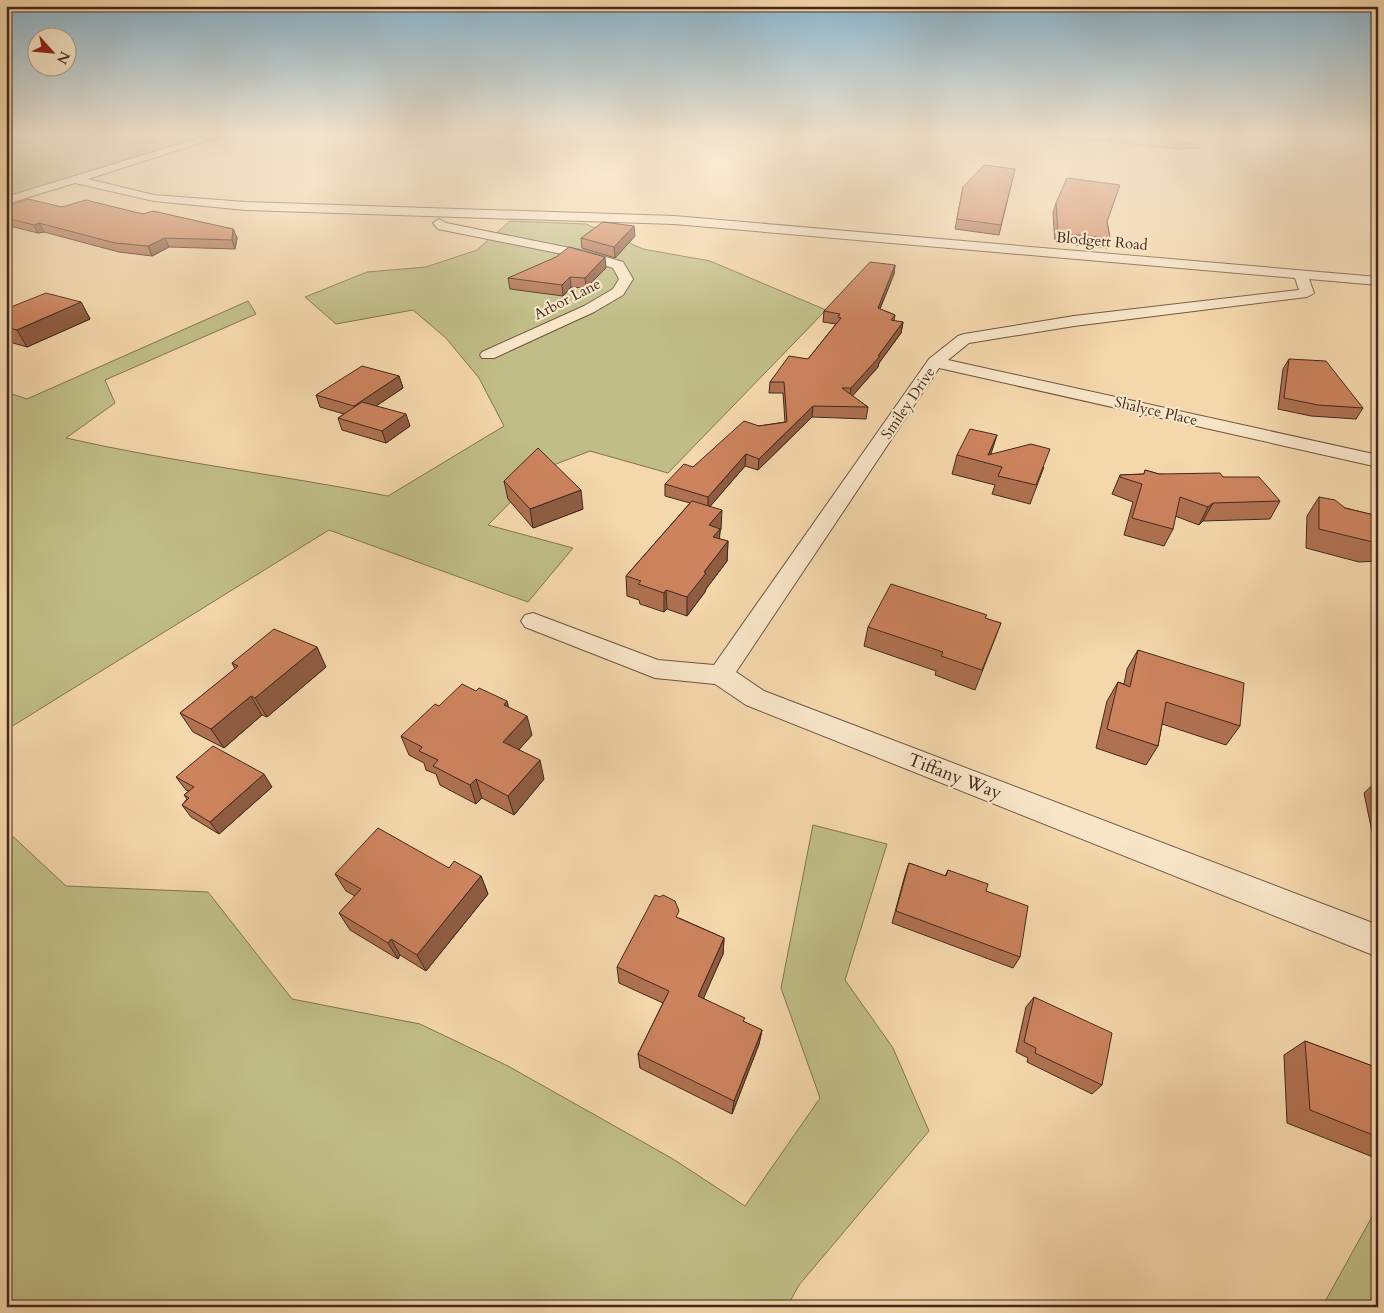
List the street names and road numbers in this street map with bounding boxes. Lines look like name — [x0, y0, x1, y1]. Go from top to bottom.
street label: Blodgett Road — [1055, 227, 1149, 255]
street label: Arbor Lane — [530, 274, 604, 324]
street label: Smiley Drive — [876, 363, 940, 443]
street label: Shalyce Place — [1113, 392, 1200, 430]
street label: Tiffany Way — [904, 747, 1006, 806]

